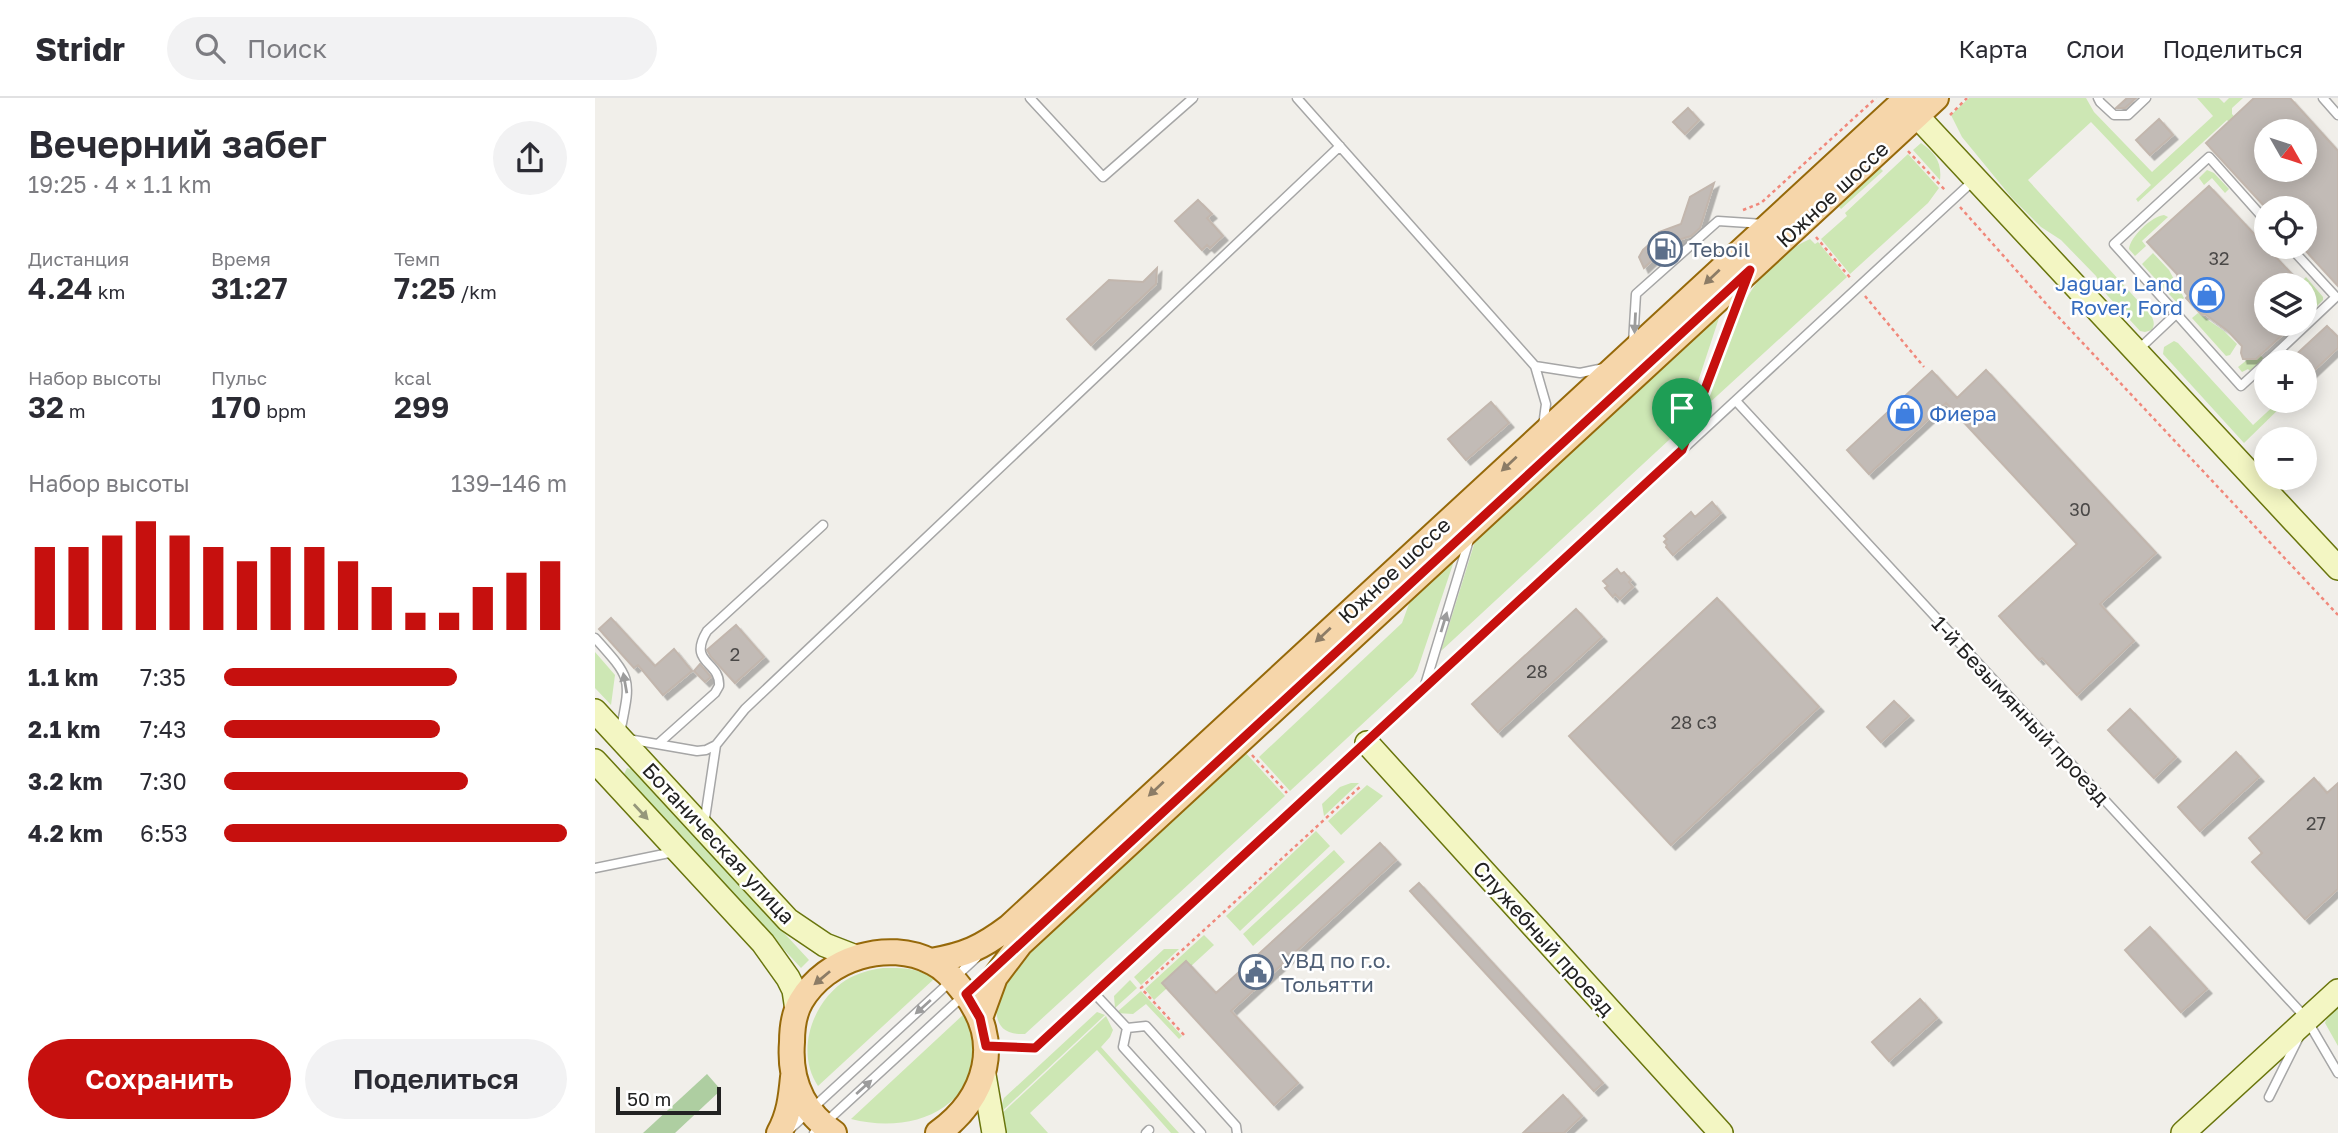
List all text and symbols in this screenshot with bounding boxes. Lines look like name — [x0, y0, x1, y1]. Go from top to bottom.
search box — [167, 17, 657, 80]
text: Stridr — [35, 29, 125, 68]
icon: search — [191, 29, 229, 67]
text: Поиск — [247, 33, 327, 64]
text: Карта — [1958, 34, 2028, 63]
text: Слои — [2066, 34, 2125, 63]
text: Поделиться — [2163, 34, 2303, 63]
north arrow — [2254, 119, 2317, 182]
map controls — [2254, 119, 2317, 490]
text: Вечерний забег — [28, 121, 327, 166]
button: share — [493, 121, 567, 195]
street label: Южное шоссе — [1770, 135, 1894, 253]
text: 19:25 · 4 × 1.1 km — [28, 170, 212, 198]
button: locate — [2254, 196, 2317, 259]
fuel station icon: Teboil — [1646, 230, 1684, 268]
place label: Teboil — [1689, 236, 1750, 262]
text: Дистанция — [28, 247, 129, 270]
text: Время — [211, 247, 271, 270]
text: Темп — [394, 247, 440, 270]
house number: 32 — [2209, 247, 2229, 269]
one-way arrow — [1703, 269, 1721, 285]
text: 4.24 — [28, 270, 93, 306]
text: 31:27 — [211, 270, 288, 306]
text: 7:25 — [394, 270, 455, 306]
place label: Jaguar, Land Rover, Ford — [2055, 270, 2183, 320]
button: layers — [2254, 273, 2317, 336]
shop icon: Jaguar, Land Rover, Ford — [2188, 276, 2226, 314]
text: km — [93, 280, 125, 303]
text: /km — [455, 280, 497, 303]
one-way arrow — [1629, 312, 1640, 334]
button: + — [2254, 350, 2317, 413]
text: Набор высоты — [28, 366, 162, 389]
text: Пульс — [211, 366, 267, 389]
text: kcal — [394, 366, 432, 389]
pin — [1652, 378, 1712, 450]
text: 32 — [28, 389, 64, 425]
text: 170 — [211, 389, 262, 425]
text: 299 — [394, 389, 449, 425]
icon: arrive — [1663, 389, 1701, 427]
shop icon: Фиера — [1886, 394, 1924, 432]
text: m — [64, 399, 86, 422]
text: bpm — [262, 399, 306, 422]
place label: Фиера — [1929, 400, 1997, 426]
button: − — [2254, 427, 2317, 490]
one-way arrow — [1500, 456, 1518, 472]
text: Набор высоты — [28, 469, 190, 497]
text: 139–146 m — [451, 469, 567, 497]
house number: 30 — [2069, 498, 2091, 520]
street label: Южное шоссе — [1332, 511, 1456, 629]
street label: 1-й Безымянный проезд — [1927, 610, 2116, 810]
one-way arrow — [1440, 612, 1450, 633]
one-way arrow — [1314, 627, 1332, 643]
house number: 2 — [730, 643, 740, 665]
house number: 28 — [1526, 660, 1548, 682]
text: 1.1 km — [28, 663, 98, 691]
text: 7:35 — [140, 663, 186, 691]
one-way arrow — [619, 672, 630, 694]
house number: 28 с3 — [1671, 711, 1717, 733]
text: 2.1 km — [28, 715, 100, 743]
text: 7:43 — [140, 715, 187, 743]
street label: Ботаническая улица — [637, 757, 801, 929]
text: 3.2 km — [28, 767, 103, 795]
text: 7:30 — [140, 767, 187, 795]
one-way arrow — [1147, 781, 1165, 797]
one-way arrow — [633, 803, 649, 820]
house number: 27 — [2306, 812, 2326, 834]
text: 4.2 km — [28, 819, 103, 847]
text: 6:53 — [140, 819, 188, 847]
street label: Служебный проезд — [1468, 855, 1620, 1021]
place label: УВД по г.о. Тольятти — [1281, 947, 1391, 997]
public building icon: УВД по г.о. Тольятти — [1237, 953, 1275, 991]
one-way arrow — [813, 970, 831, 986]
one-way arrow — [914, 999, 932, 1015]
button: Сохранить — [28, 1039, 291, 1119]
button: Поделиться — [305, 1039, 567, 1119]
one-way arrow — [855, 1079, 873, 1095]
scale bar — [616, 1084, 721, 1116]
text: 50 m — [627, 1087, 671, 1110]

